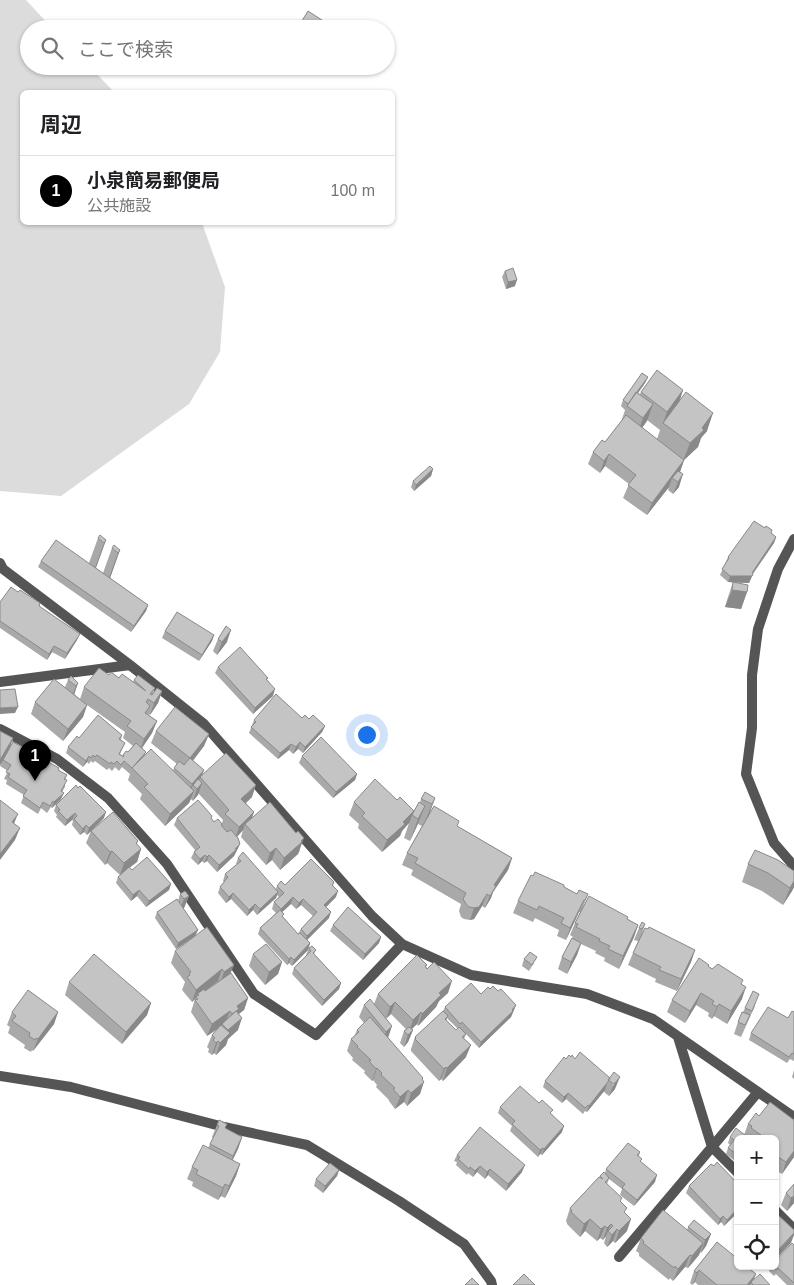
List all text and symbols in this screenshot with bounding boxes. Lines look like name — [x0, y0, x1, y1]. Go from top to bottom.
search box — [20, 20, 395, 75]
icon: search — [38, 34, 66, 62]
text: ここで検索 — [78, 39, 173, 60]
text: 周辺 — [40, 113, 82, 136]
text: 小泉簡易郵便局 — [87, 170, 220, 191]
text: 1 — [52, 182, 60, 199]
text: 100 m — [331, 182, 375, 199]
text: 公共施設 — [87, 197, 151, 214]
your location — [354, 722, 380, 748]
pin: 1 — [19, 740, 51, 781]
map controls — [734, 1135, 779, 1270]
button: + — [734, 1135, 779, 1180]
button: − — [734, 1180, 779, 1225]
button: locate — [734, 1225, 779, 1270]

